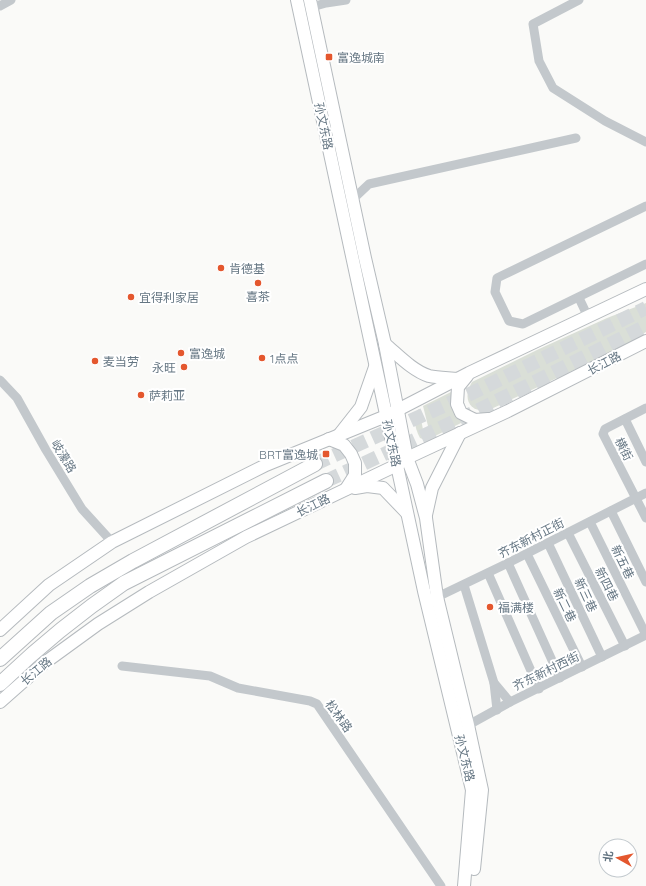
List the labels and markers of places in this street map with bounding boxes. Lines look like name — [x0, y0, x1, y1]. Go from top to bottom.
place label: 富逸城南 — [337, 50, 385, 65]
marker: 富逸城南 — [324, 52, 334, 62]
place label: 肯德基 — [229, 261, 265, 276]
marker: 肯德基 — [216, 263, 226, 273]
marker: 喜茶 — [253, 278, 263, 288]
place label: 喜茶 — [246, 289, 270, 304]
place label: 宜得利家居 — [139, 290, 199, 305]
marker: 宜得利家居 — [126, 292, 136, 302]
place label: 富逸城 — [189, 346, 225, 361]
marker: 富逸城 — [176, 348, 186, 358]
place label: 1点点 — [270, 351, 298, 366]
marker: 1点点 — [257, 353, 267, 363]
place label: 麦当劳 — [103, 354, 139, 369]
marker: 麦当劳 — [90, 356, 100, 366]
place label: 永旺 — [152, 360, 176, 375]
marker: 永旺 — [179, 362, 189, 372]
place label: 萨莉亚 — [149, 388, 185, 403]
marker: 萨莉亚 — [136, 390, 146, 400]
place label: BRT富逸城 — [259, 447, 318, 462]
marker: BRT富逸城 — [321, 449, 331, 459]
place label: 福满楼 — [498, 600, 534, 615]
marker: 福满楼 — [485, 602, 495, 612]

